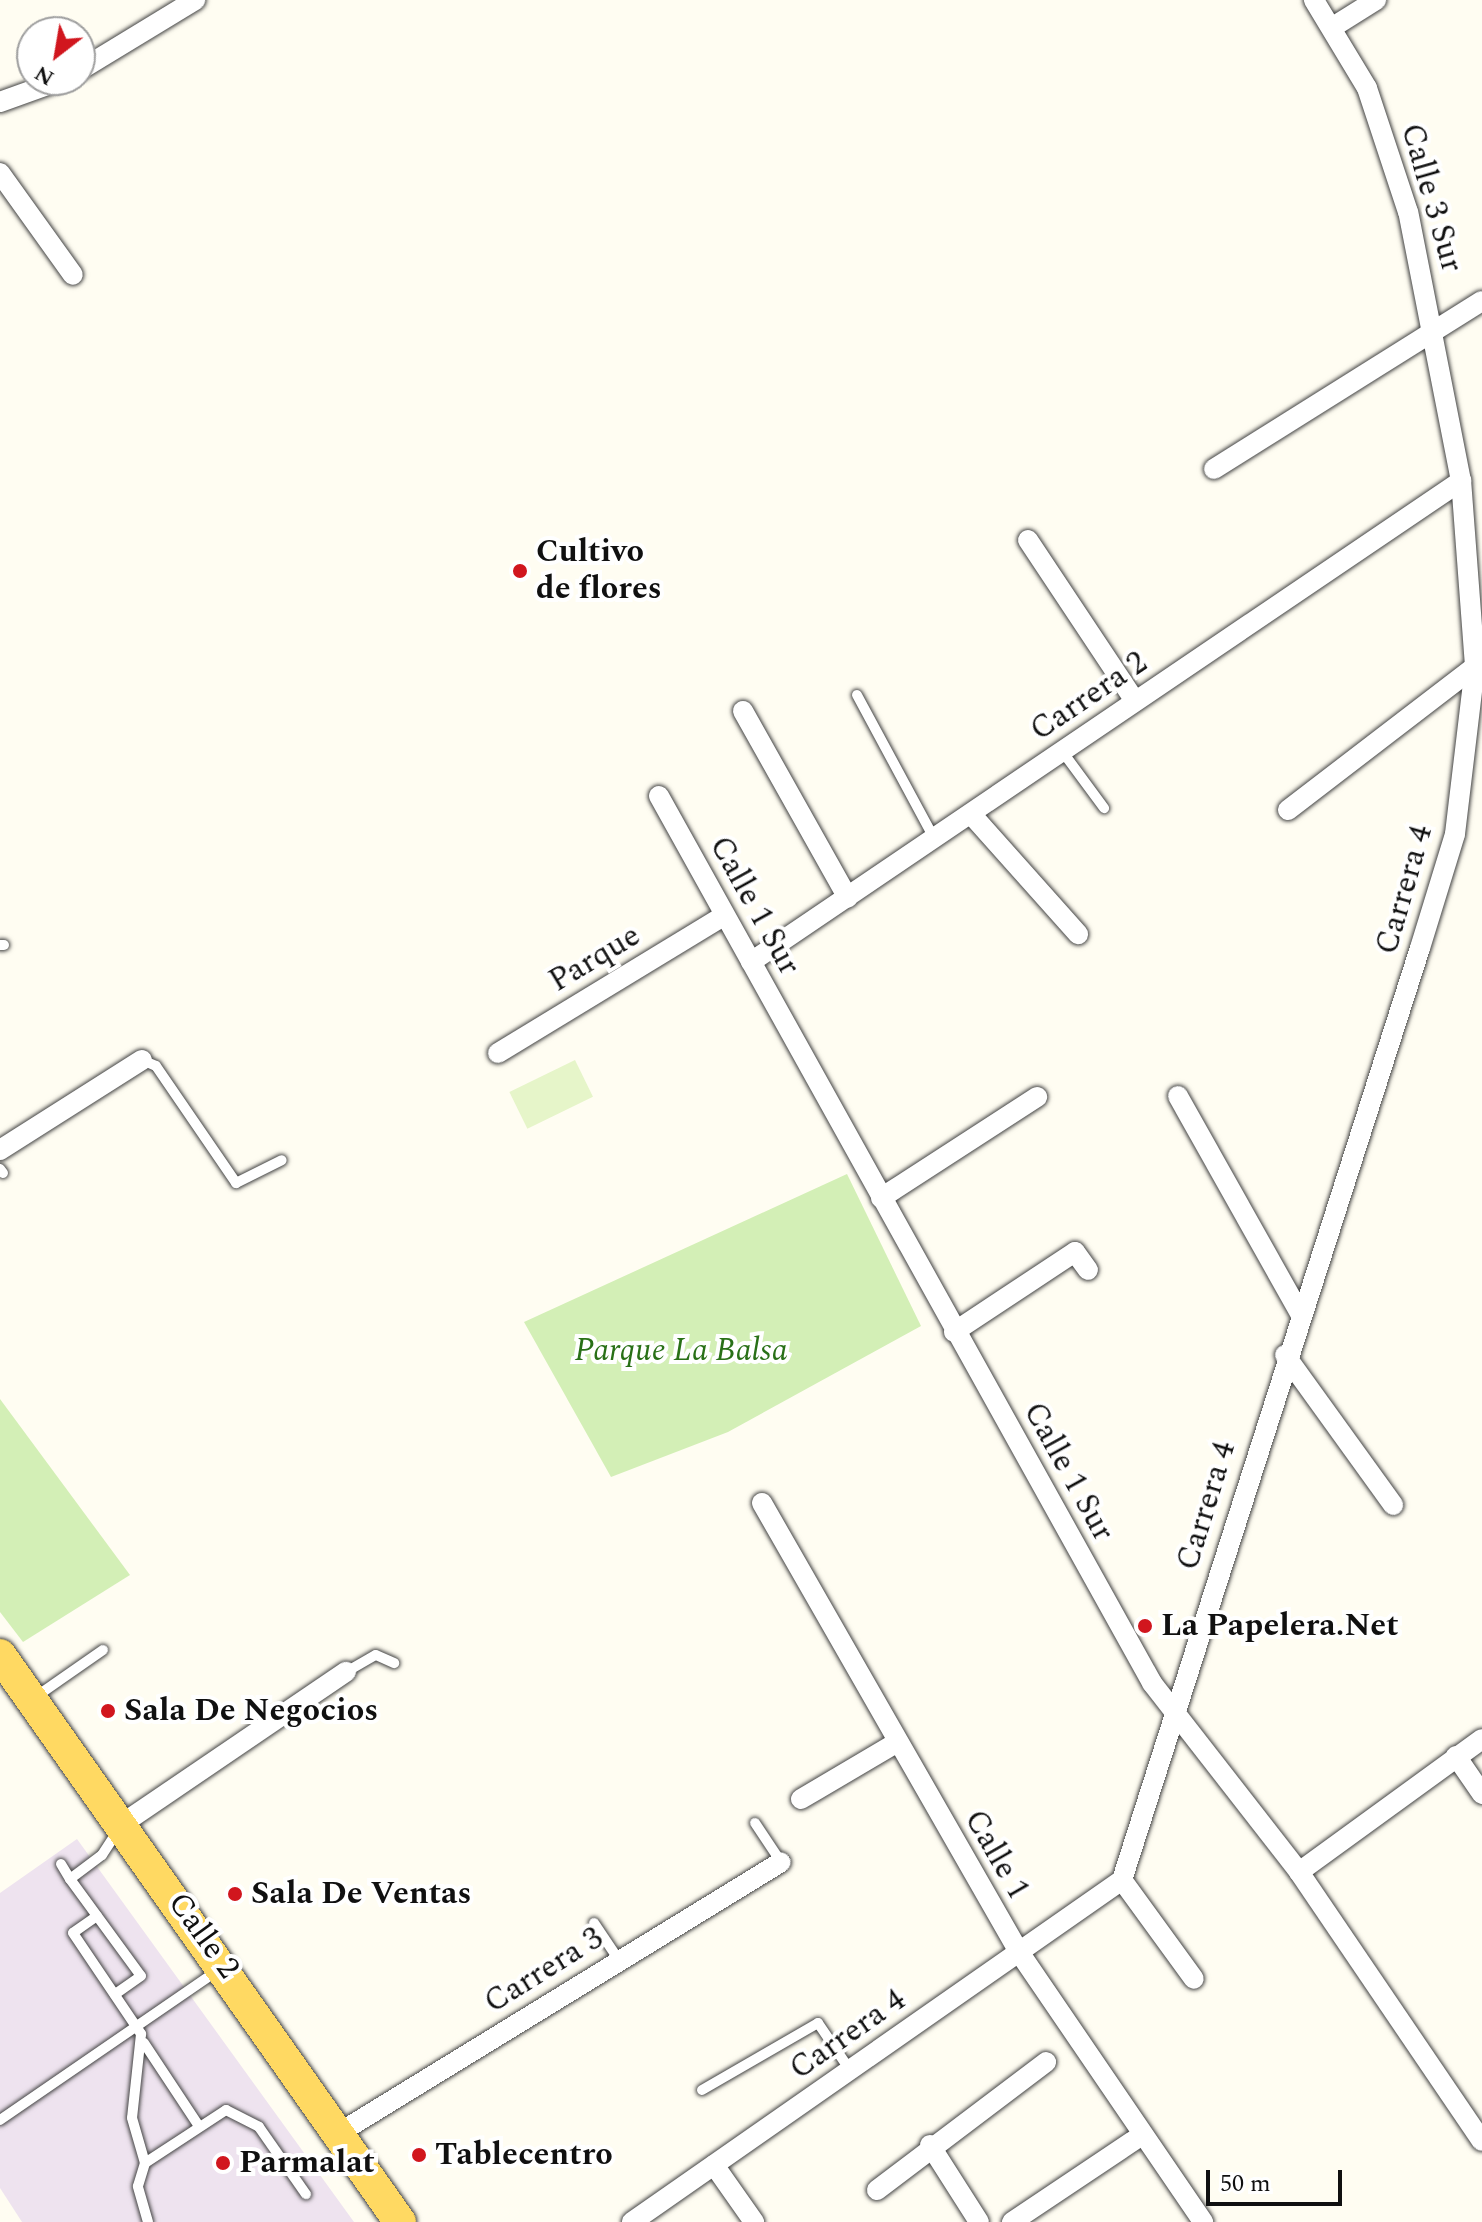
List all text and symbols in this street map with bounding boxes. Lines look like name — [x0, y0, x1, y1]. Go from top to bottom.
north arrow — [16, 16, 96, 96]
text: N — [28, 57, 61, 94]
street label: Calle 3 Sur — [1392, 119, 1470, 277]
place label: Cultivo de flores — [536, 534, 662, 609]
marker: Cultivo de flores — [511, 562, 529, 580]
street label: Carrera 2 — [1023, 644, 1155, 750]
street label: Carrera 4 — [1368, 821, 1442, 959]
street label: Calle 1 Sur — [700, 830, 808, 982]
street label: Parque — [542, 917, 648, 1001]
park label: Parque La Balsa — [574, 1332, 788, 1370]
street label: Calle 1 Sur — [1014, 1396, 1122, 1548]
street label: Carrera 4 — [1169, 1437, 1245, 1575]
place label: La Papelera.Net — [1161, 1607, 1399, 1645]
marker: La Papelera.Net — [1136, 1617, 1154, 1635]
place label: Sala De Negocios — [124, 1692, 378, 1730]
marker: Sala De Negocios — [99, 1702, 117, 1720]
street label: Calle 1 — [955, 1803, 1037, 1907]
place label: Sala De Ventas — [251, 1875, 472, 1913]
street label: Calle 2 — [159, 1885, 247, 1987]
marker: Sala De Ventas — [226, 1885, 244, 1903]
street label: Carrera 3 — [478, 1920, 610, 2022]
street label: Carrera 4 — [783, 1981, 913, 2089]
place label: Tablecentro — [435, 2136, 613, 2174]
place label: Parmalat — [239, 2144, 375, 2182]
marker: Tablecentro — [410, 2146, 428, 2164]
marker: Parmalat — [214, 2154, 232, 2172]
scale bar — [1210, 2154, 1346, 2204]
text: 50 m — [1220, 2166, 1271, 2202]

